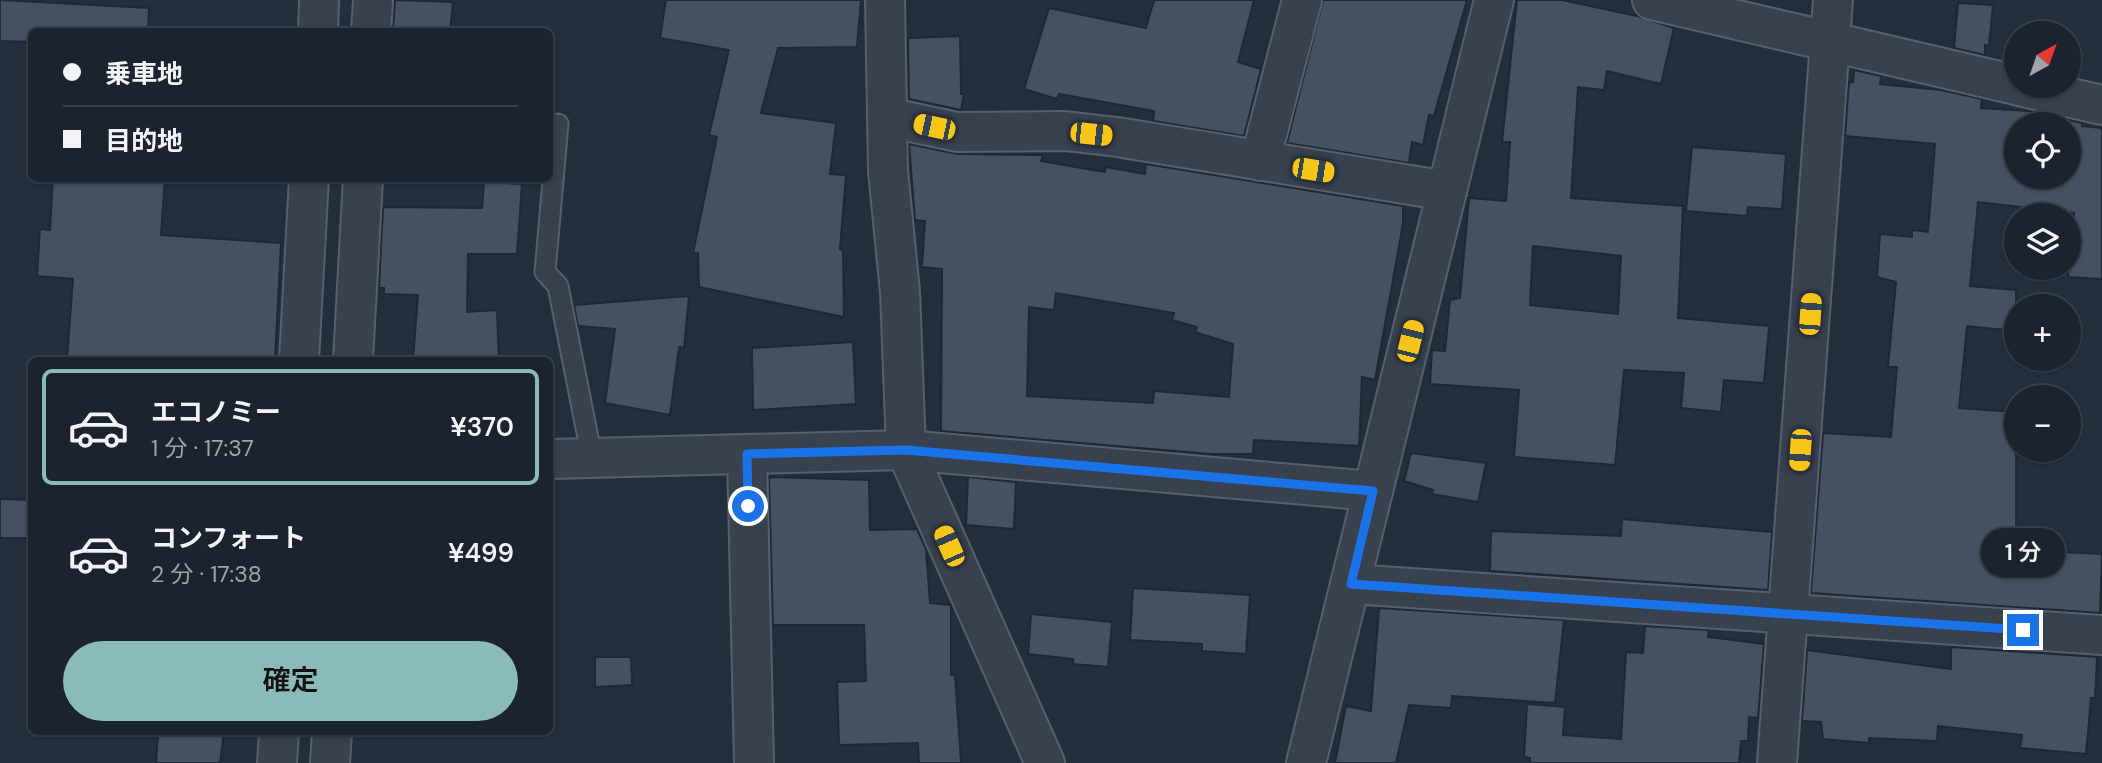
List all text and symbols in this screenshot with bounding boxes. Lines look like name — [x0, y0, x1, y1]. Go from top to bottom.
north arrow — [2004, 21, 2081, 98]
map controls — [2004, 21, 2081, 462]
text: 乗車地 — [105, 57, 183, 91]
car — [912, 112, 957, 142]
button: locate — [2004, 112, 2081, 189]
car — [1070, 121, 1113, 147]
text: 目的地 — [105, 124, 183, 158]
car — [1291, 156, 1336, 184]
button: layers — [2004, 203, 2081, 280]
car — [1799, 292, 1822, 336]
button: + — [2004, 294, 2081, 371]
car — [1395, 318, 1426, 364]
button: − — [2004, 385, 2081, 462]
text: エコノミー — [151, 395, 281, 429]
icon: car — [67, 396, 130, 459]
text: ¥370 — [450, 410, 514, 444]
car — [1789, 428, 1812, 472]
text: 1 分 · 17:37 — [151, 433, 254, 463]
route start — [732, 490, 764, 522]
text: コンフォート — [151, 521, 306, 555]
icon: car — [67, 522, 130, 585]
car — [931, 523, 968, 569]
callout: 1 分 — [1981, 528, 2065, 578]
text: ¥499 — [448, 536, 514, 570]
text: 1 分 — [2005, 537, 2041, 567]
text: 2 分 · 17:38 — [151, 559, 262, 589]
route end — [2007, 614, 2039, 646]
button: 確定 — [63, 641, 518, 721]

